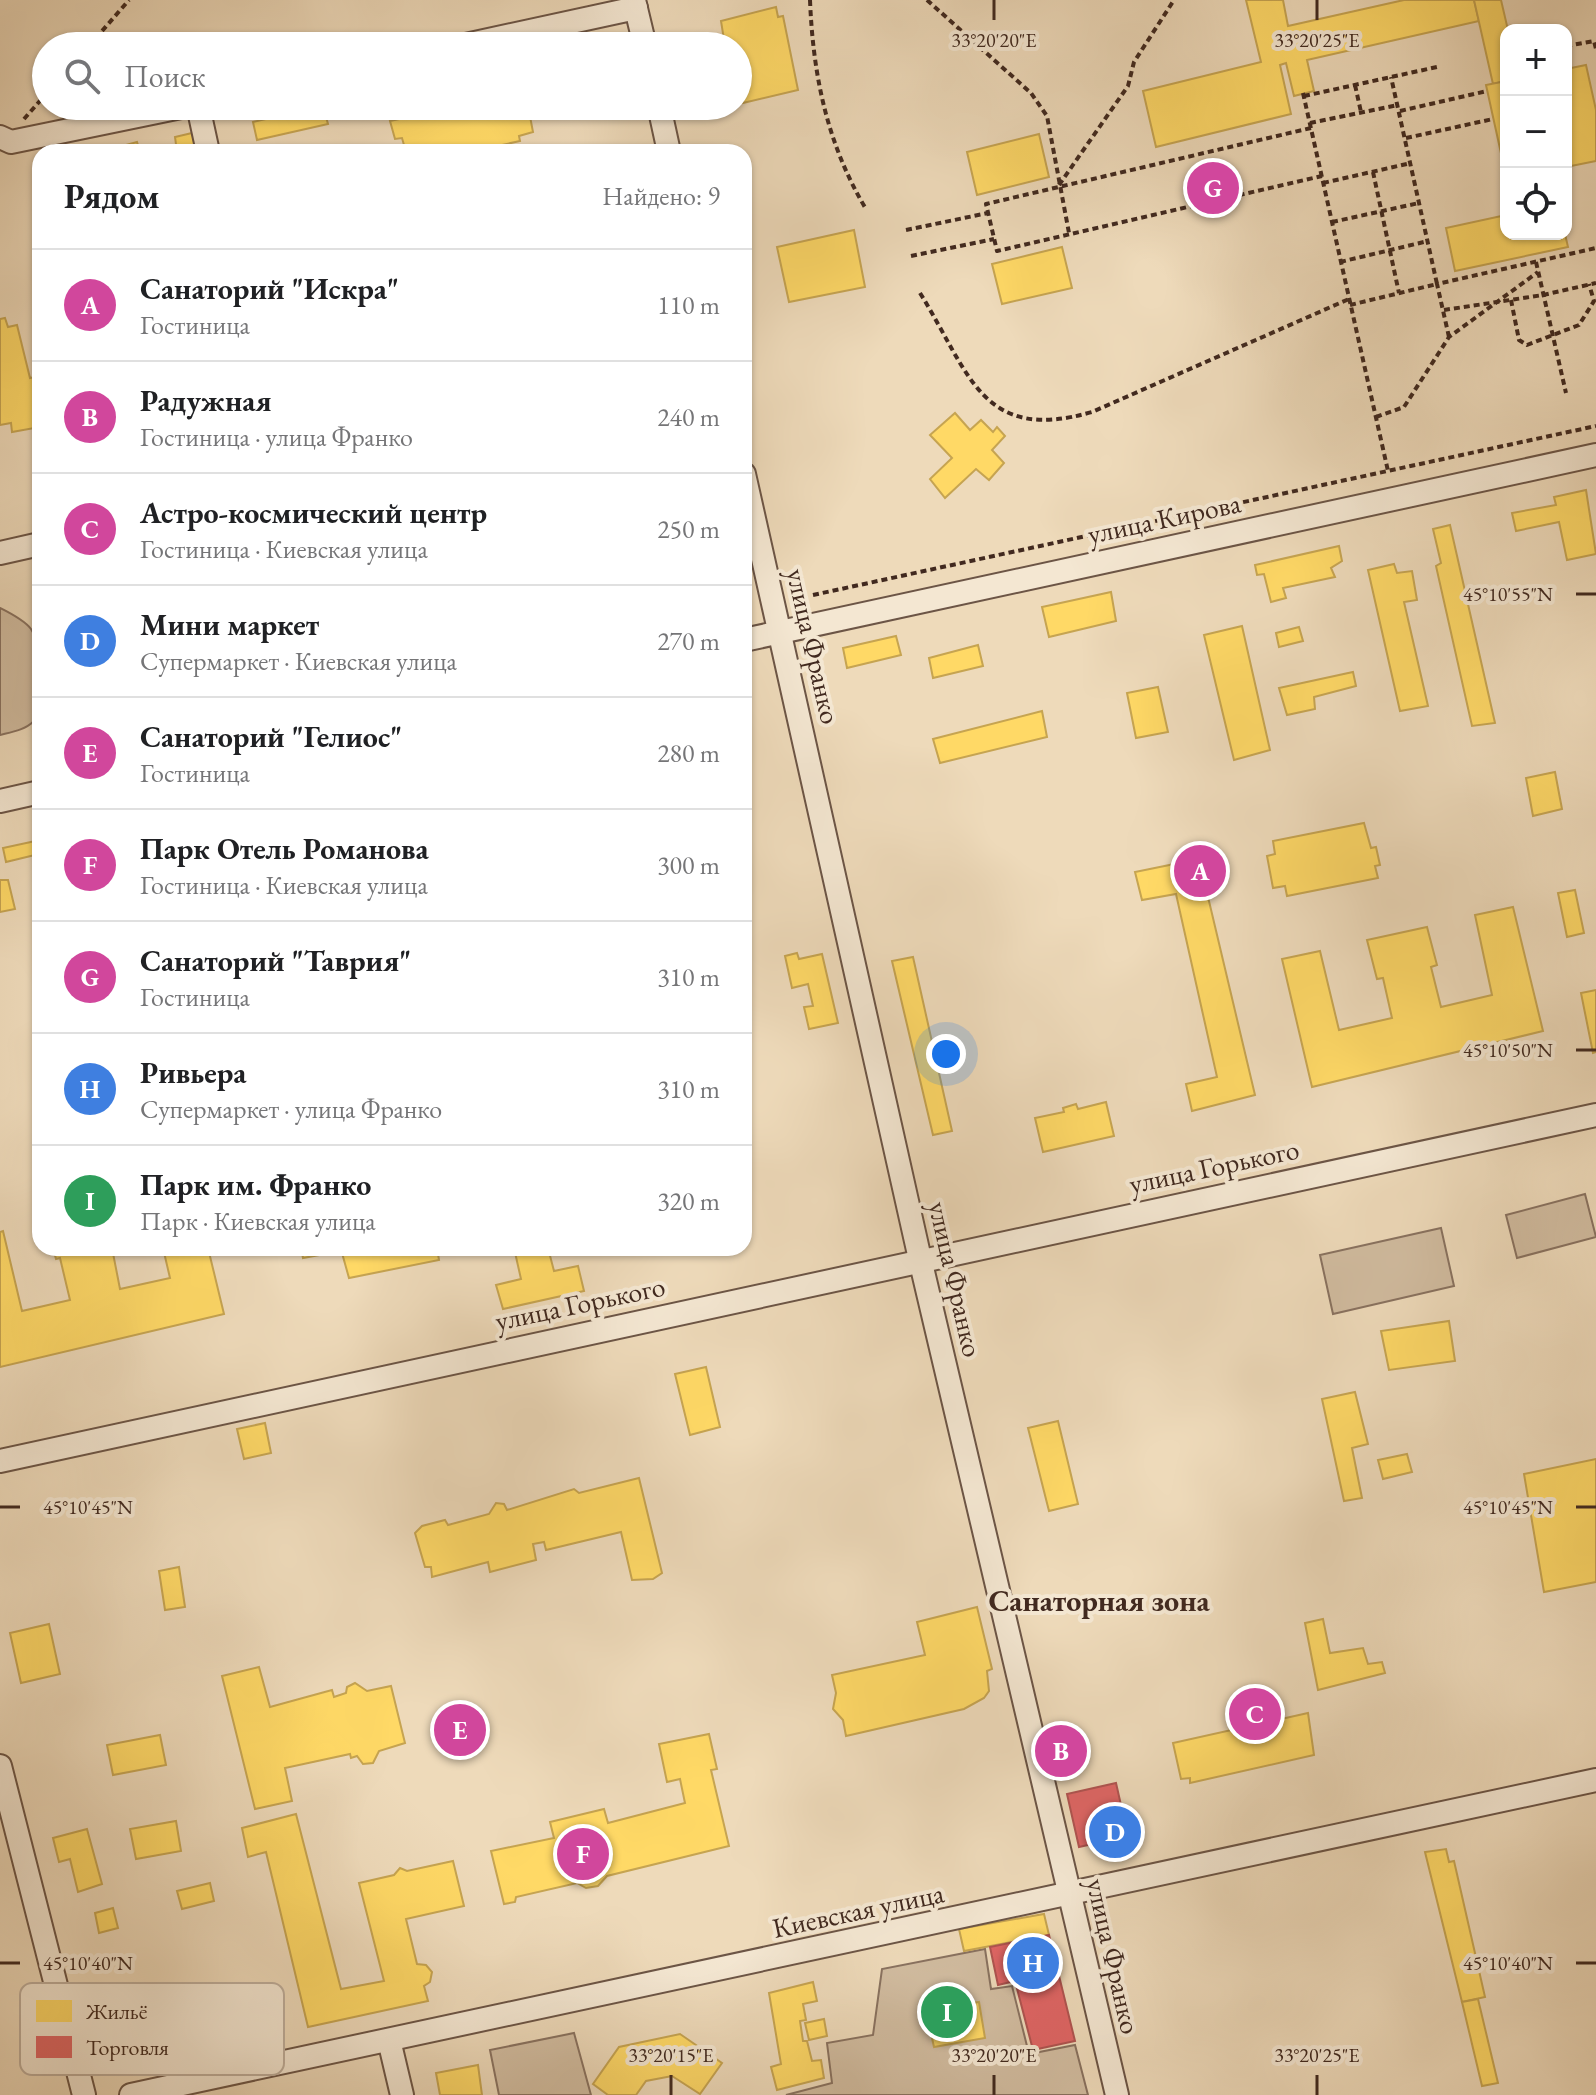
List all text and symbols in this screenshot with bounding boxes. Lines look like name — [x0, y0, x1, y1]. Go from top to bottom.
map controls — [1500, 24, 1572, 240]
button: + — [1500, 24, 1572, 96]
text: 33°20'20"E — [951, 27, 1037, 53]
text: 33°20'25"E — [1274, 27, 1360, 53]
search box — [32, 32, 752, 120]
icon: search — [60, 54, 104, 98]
text: Поиск — [124, 57, 206, 96]
button: − — [1500, 96, 1572, 168]
pin: G — [1187, 158, 1239, 218]
button: locate — [1500, 168, 1572, 240]
text: Рядом — [64, 174, 159, 218]
text: Найдено: 9 — [602, 179, 720, 213]
text: Санаторий "Искра" — [140, 269, 399, 308]
text: A — [81, 288, 99, 322]
text: 110 m — [657, 288, 720, 322]
text: Гостиница — [140, 308, 250, 342]
text: Радужная — [140, 381, 271, 420]
text: B — [82, 400, 98, 434]
text: 240 m — [657, 400, 720, 434]
text: Гостиница · улица Франко — [140, 420, 413, 454]
street label: улица Кирова — [1084, 484, 1245, 552]
text: Астро-космический центр — [140, 493, 487, 532]
text: C — [81, 512, 99, 546]
text: 250 m — [657, 512, 720, 546]
text: Гостиница · Киевская улица — [140, 532, 428, 566]
street label: улица Франко — [779, 565, 849, 727]
text: 45°10'55"N — [1463, 581, 1553, 607]
text: Мини маркет — [140, 605, 319, 644]
text: D — [80, 624, 100, 658]
text: 270 m — [657, 624, 720, 658]
text: Супермаркет · Киевская улица — [140, 644, 457, 678]
text: Санаторий "Гелиос" — [140, 717, 402, 756]
text: E — [83, 736, 97, 770]
text: 280 m — [657, 736, 720, 770]
text: Гостиница — [140, 756, 250, 790]
text: Парк Отель Романова — [140, 829, 429, 868]
pin: A — [1174, 841, 1226, 901]
text: F — [83, 848, 97, 882]
text: 300 m — [657, 848, 720, 882]
text: Гостиница · Киевская улица — [140, 868, 428, 902]
text: Санаторий "Таврия" — [140, 941, 411, 980]
text: G — [81, 960, 99, 994]
text: 310 m — [657, 960, 720, 994]
text: Гостиница — [140, 980, 250, 1014]
your location — [926, 1034, 966, 1074]
text: 45°10'50"N — [1463, 1037, 1553, 1063]
text: Ривьера — [140, 1053, 246, 1092]
text: H — [80, 1072, 100, 1106]
text: 310 m — [657, 1072, 720, 1106]
text: Супермаркет · улица Франко — [140, 1092, 442, 1126]
street label: улица Горького — [1126, 1130, 1302, 1202]
text: Парк им. Франко — [140, 1165, 371, 1204]
text: I — [85, 1184, 95, 1218]
text: 320 m — [657, 1184, 720, 1218]
street label: улица Франко — [921, 1198, 991, 1360]
text: Парк · Киевская улица — [140, 1204, 376, 1238]
street label: улица Горького — [492, 1267, 668, 1339]
text: 45°10'45"N — [43, 1494, 133, 1520]
text: 45°10'45"N — [1463, 1494, 1553, 1520]
district label: Санаторная зона — [988, 1581, 1210, 1620]
pin: C — [1229, 1684, 1281, 1744]
pin: E — [434, 1700, 486, 1760]
pin: B — [1035, 1721, 1087, 1781]
pin: D — [1089, 1802, 1141, 1862]
pin: F — [557, 1824, 609, 1884]
street label: Киевская улица — [769, 1874, 948, 1946]
street label: улица Франко — [1079, 1875, 1149, 2037]
pin: H — [1007, 1933, 1059, 1993]
text: 45°10'40"N — [43, 1950, 133, 1976]
text: 45°10'40"N — [1463, 1950, 1553, 1976]
pin: I — [921, 1982, 973, 2042]
legend — [20, 1983, 284, 2075]
text: Жильё — [85, 1997, 148, 2026]
text: Торговля — [86, 2033, 169, 2062]
text: 33°20'15"E — [628, 2042, 714, 2068]
text: 33°20'20"E — [951, 2042, 1037, 2068]
text: 33°20'25"E — [1274, 2042, 1360, 2068]

